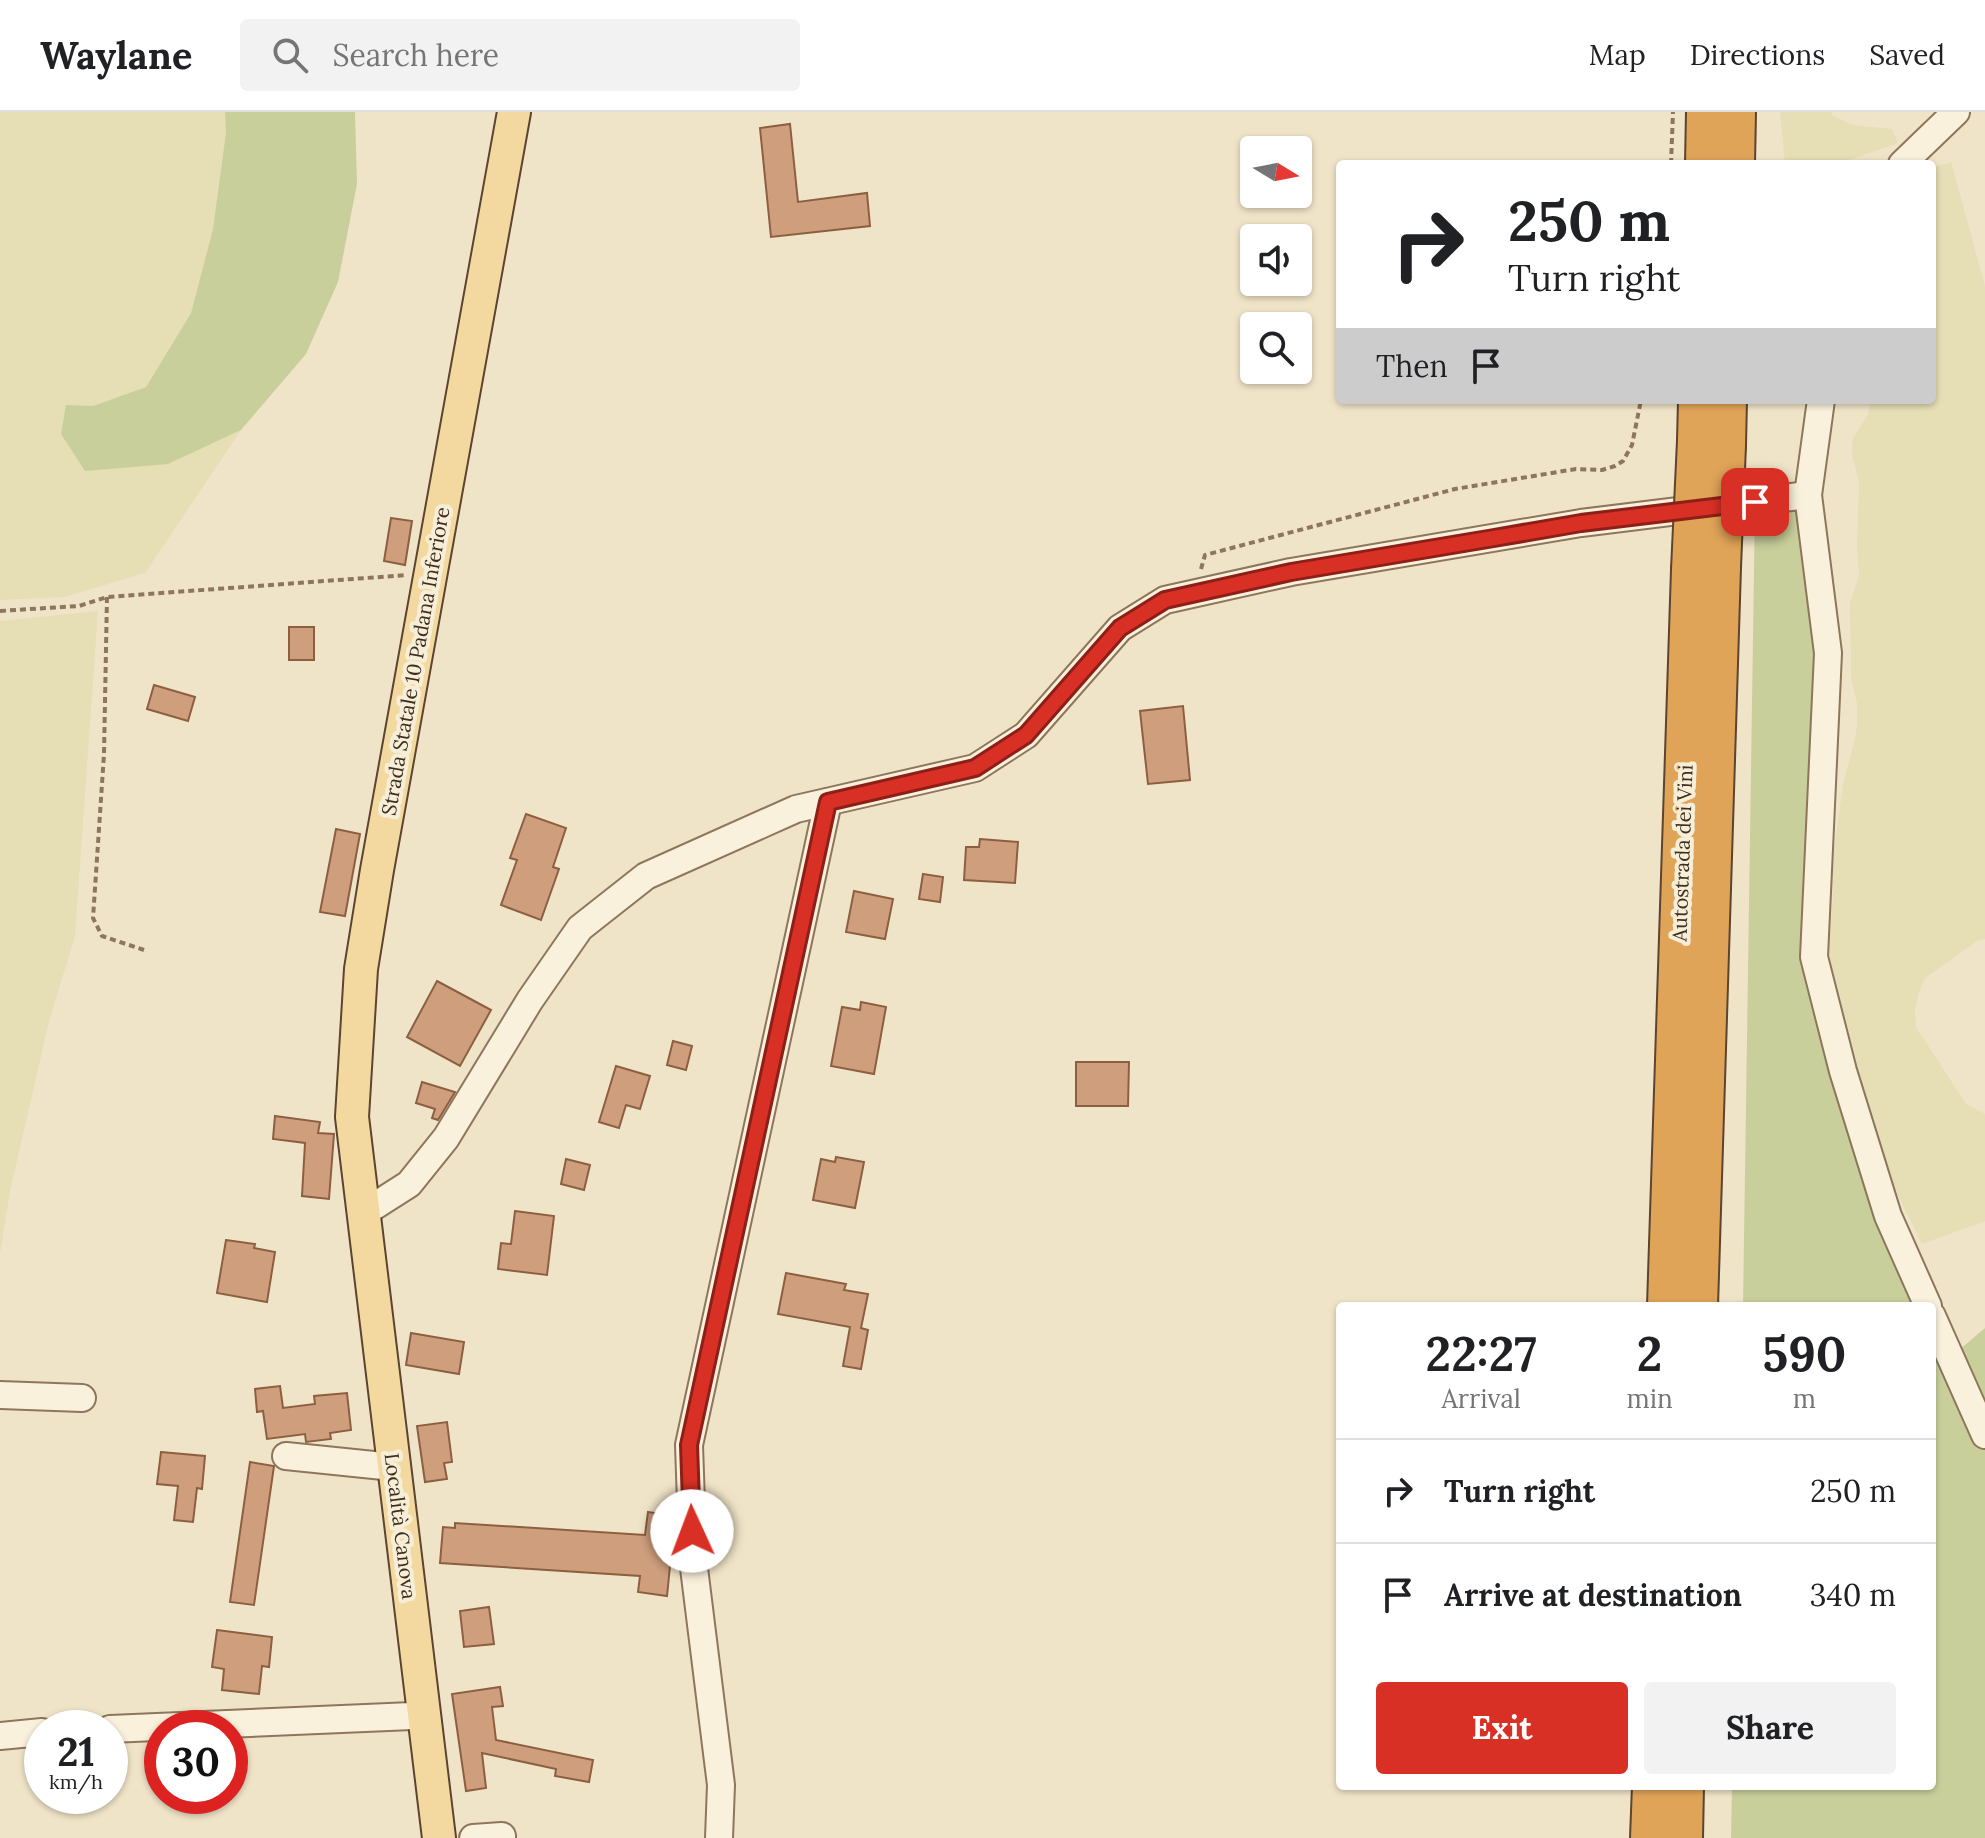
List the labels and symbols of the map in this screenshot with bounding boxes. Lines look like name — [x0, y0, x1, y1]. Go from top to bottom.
north arrow — [1240, 136, 1312, 208]
pin — [1721, 468, 1789, 536]
street label: Strada Statale 10 Padana Inferiore — [376, 505, 455, 817]
street label: Autostrada dei Vini — [1666, 764, 1698, 943]
street label: Località Canova — [380, 1451, 422, 1601]
position arrow — [650, 1489, 734, 1573]
speed limit sign: 30 — [144, 1710, 248, 1814]

